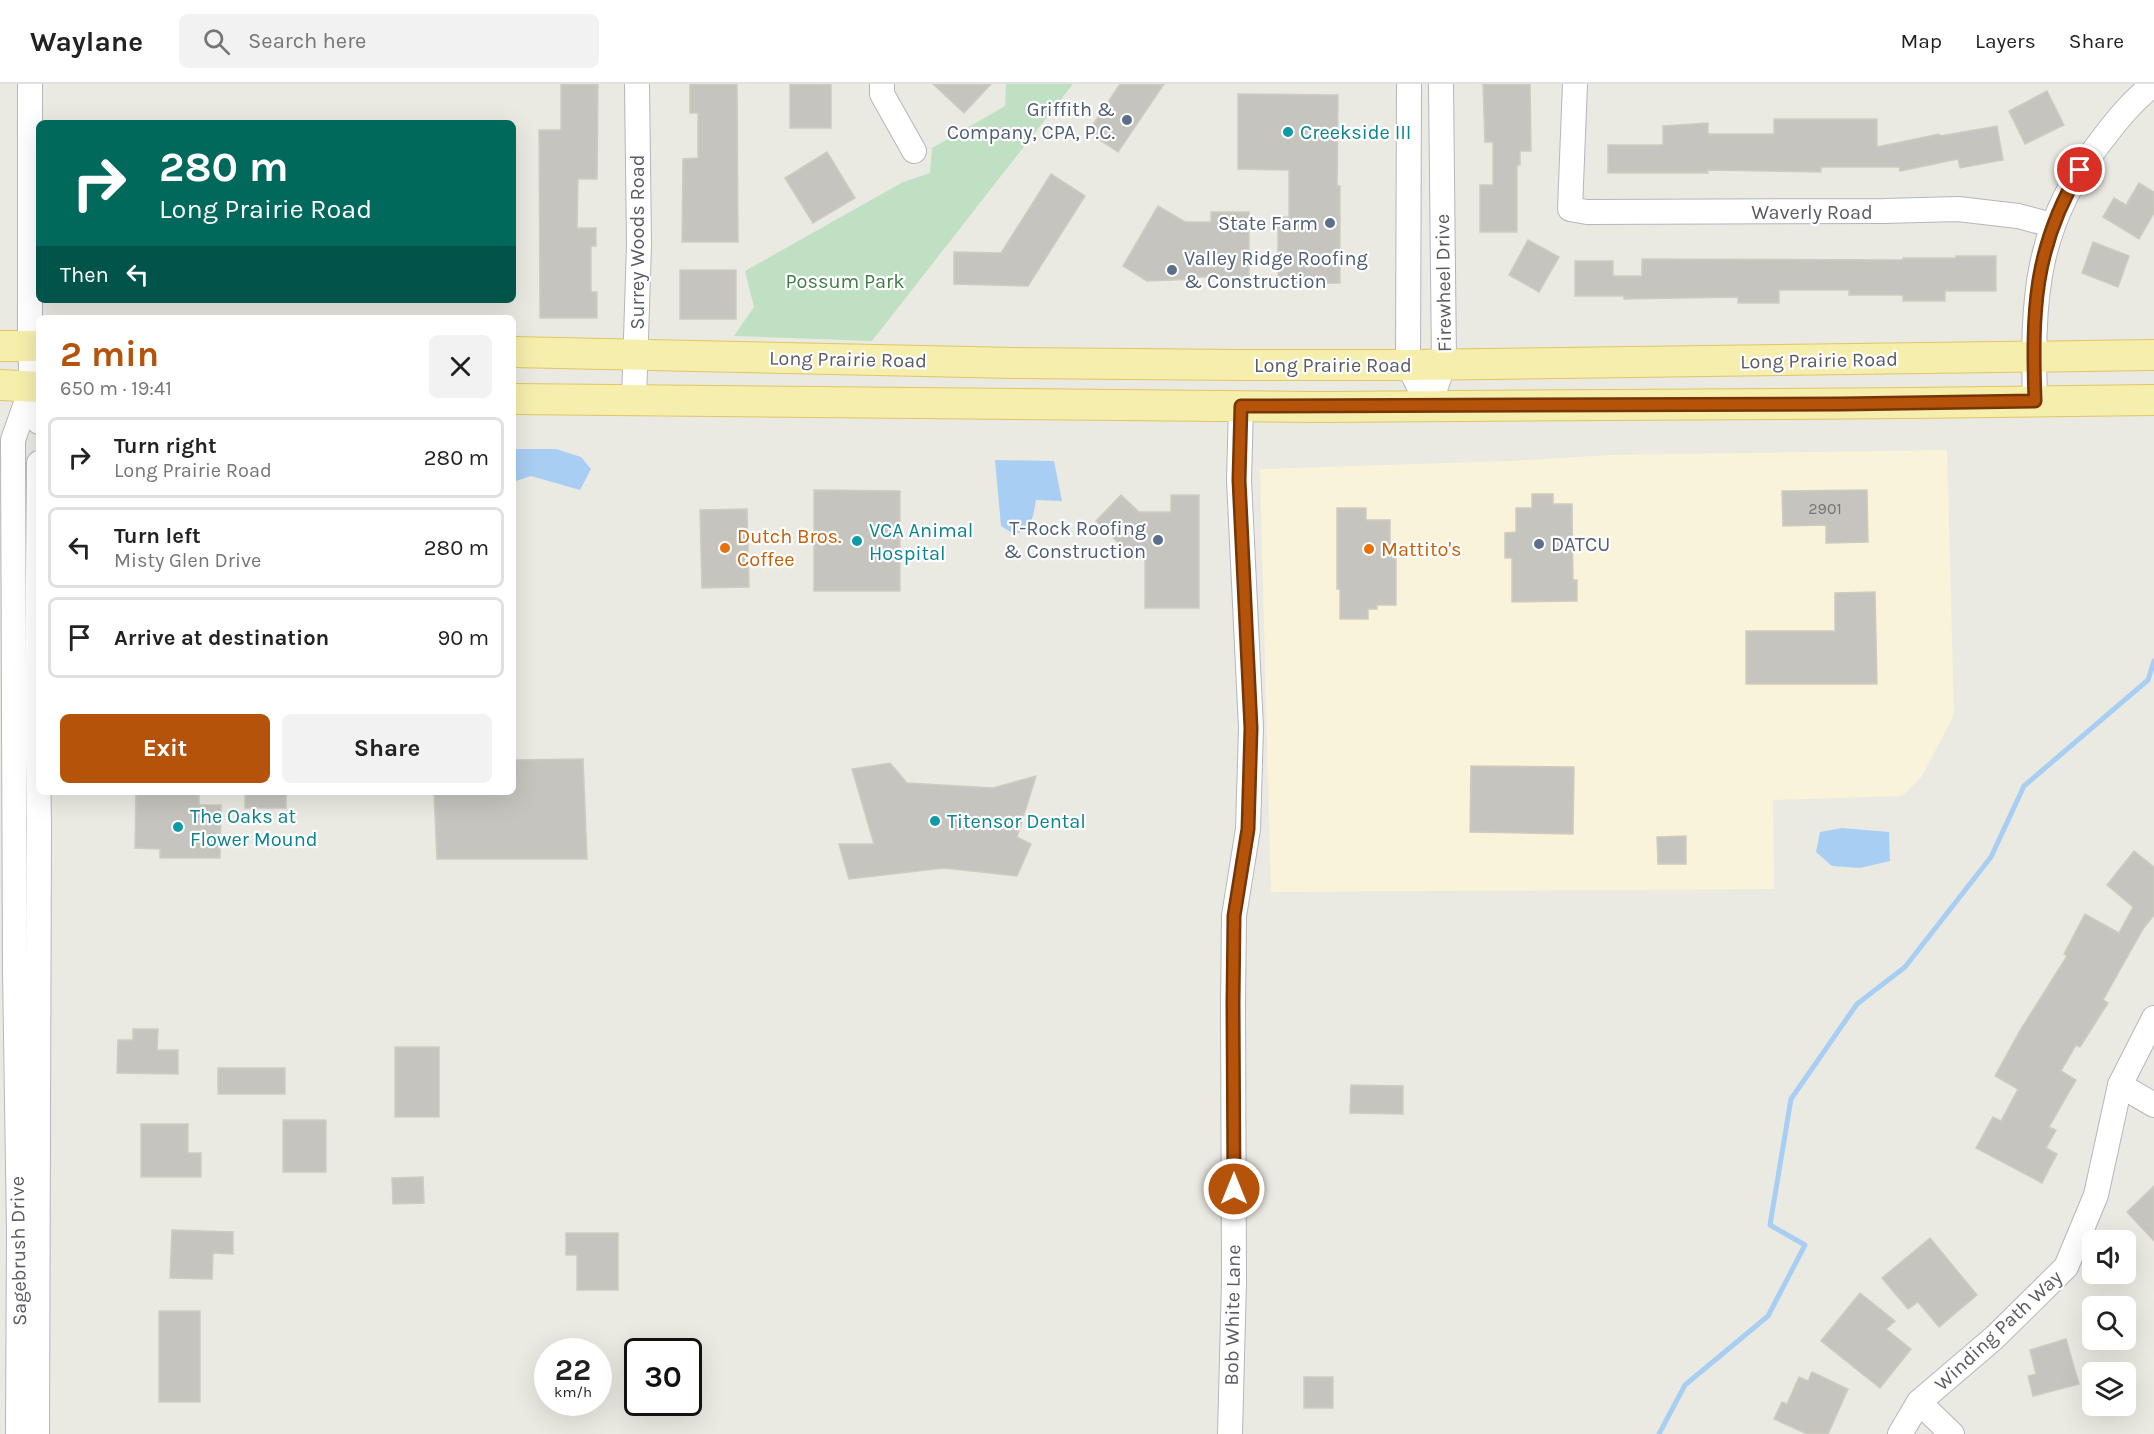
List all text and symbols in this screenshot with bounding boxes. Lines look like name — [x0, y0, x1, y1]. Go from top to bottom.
search box — [179, 14, 599, 68]
text: Waylane — [30, 25, 143, 58]
icon: search — [200, 25, 233, 58]
text: Search here — [248, 28, 366, 54]
text: Map — [1900, 29, 1942, 53]
text: Layers — [1975, 29, 2036, 53]
text: Share — [2069, 29, 2124, 53]
place label: Griffith & Company, CPA, P.C. — [947, 98, 1115, 144]
marker: Griffith & Company, CPA, P.C. — [1120, 113, 1134, 127]
place label: Creekside III — [1300, 121, 1411, 144]
marker: Creekside III — [1281, 125, 1295, 139]
text: 280 m — [159, 142, 289, 192]
icon: right — [60, 144, 138, 222]
pin — [2054, 144, 2105, 195]
icon: arrive — [2063, 153, 2096, 186]
street label: Surrey Woods Road — [626, 154, 649, 330]
text: Long Prairie Road — [159, 193, 372, 225]
street label: Waverly Road — [1751, 201, 1873, 224]
place label: State Farm — [1218, 212, 1318, 235]
street label: Firewheel Drive — [1431, 214, 1456, 352]
marker: State Farm — [1323, 216, 1337, 230]
place label: Valley Ridge Roofing & Construction — [1184, 247, 1368, 293]
icon: left — [121, 258, 154, 291]
text: Then — [60, 262, 109, 288]
marker: Valley Ridge Roofing & Construction — [1165, 263, 1179, 277]
park label: Possum Park — [785, 270, 905, 293]
text: 2 min — [60, 333, 159, 375]
button: close — [429, 335, 492, 398]
street label: Long Prairie Road — [769, 347, 927, 372]
street label: Long Prairie Road — [1740, 348, 1898, 373]
street label: Long Prairie Road — [1254, 354, 1412, 377]
text: 650 m · 19:41 — [60, 377, 172, 400]
text: Turn right — [114, 433, 217, 459]
icon: right — [63, 441, 96, 474]
text: 280 m — [424, 445, 489, 471]
text: Long Prairie Road — [114, 459, 272, 482]
house number: 2901 — [1808, 499, 1842, 518]
place label: T-Rock Roofing & Construction — [1004, 517, 1146, 563]
place label: VCA Animal Hospital — [869, 519, 973, 565]
text: Turn left — [114, 523, 201, 549]
place label: Dutch Bros. Coffee — [737, 525, 842, 571]
icon: left — [63, 531, 96, 564]
marker: T-Rock Roofing & Construction — [1151, 533, 1165, 547]
place label: DATCU — [1551, 533, 1610, 556]
marker: VCA Animal Hospital — [850, 534, 864, 548]
text: 280 m — [424, 535, 489, 561]
marker: DATCU — [1532, 537, 1546, 551]
place label: Mattito's — [1381, 538, 1462, 561]
marker: Dutch Bros. Coffee — [718, 541, 732, 555]
marker: Mattito's — [1362, 542, 1376, 556]
text: Misty Glen Drive — [114, 549, 261, 572]
icon: arrive — [63, 621, 96, 654]
text: Arrive at destination — [114, 625, 329, 651]
text: 90 m — [437, 625, 489, 651]
button: Exit — [60, 714, 270, 783]
button: Share — [282, 714, 492, 783]
place label: The Oaks at Flower Mound — [190, 805, 318, 851]
place label: Titensor Dental — [947, 810, 1086, 833]
marker: Titensor Dental — [928, 814, 942, 828]
marker: The Oaks at Flower Mound — [171, 820, 185, 834]
position arrow — [1202, 1157, 1266, 1221]
street label: Sagebrush Drive — [6, 1176, 31, 1326]
map controls — [2082, 1230, 2136, 1416]
button: sound — [2082, 1230, 2136, 1284]
street label: Bob White Lane — [1220, 1244, 1245, 1386]
street label: Winding Path Way — [1930, 1265, 2067, 1395]
button: search — [2082, 1296, 2136, 1350]
speed limit sign: 30 — [624, 1338, 702, 1416]
text: 22 — [555, 1352, 591, 1388]
button: layers — [2082, 1362, 2136, 1416]
text: km/h — [554, 1383, 592, 1401]

